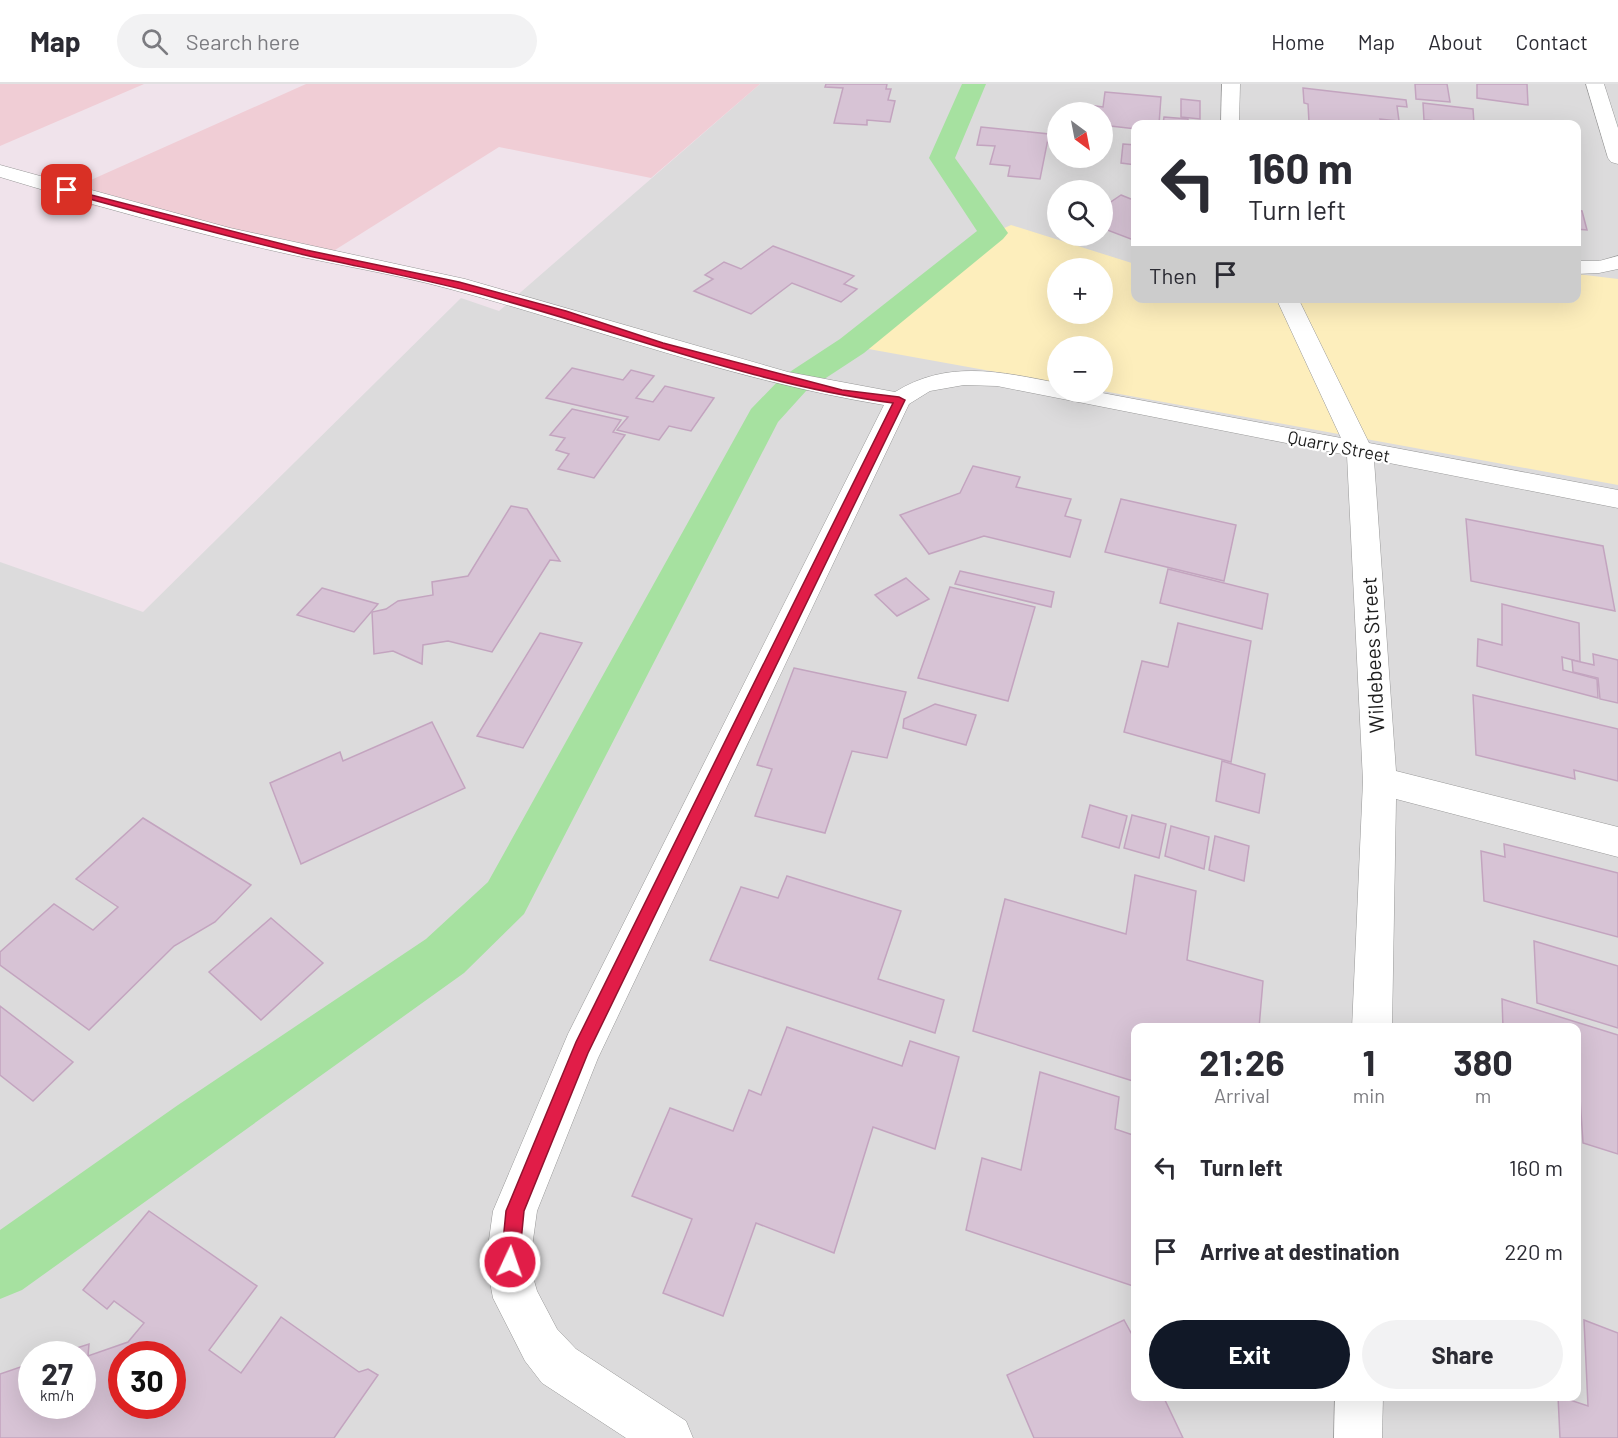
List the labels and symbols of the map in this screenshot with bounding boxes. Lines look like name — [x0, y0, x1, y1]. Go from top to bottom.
north arrow — [1047, 102, 1113, 168]
pin — [41, 164, 92, 215]
street label: Quarry Street — [1286, 425, 1392, 467]
street label: Wildebees Street — [1355, 576, 1389, 734]
position arrow — [478, 1230, 542, 1294]
speed limit sign: 30 — [108, 1341, 186, 1419]

